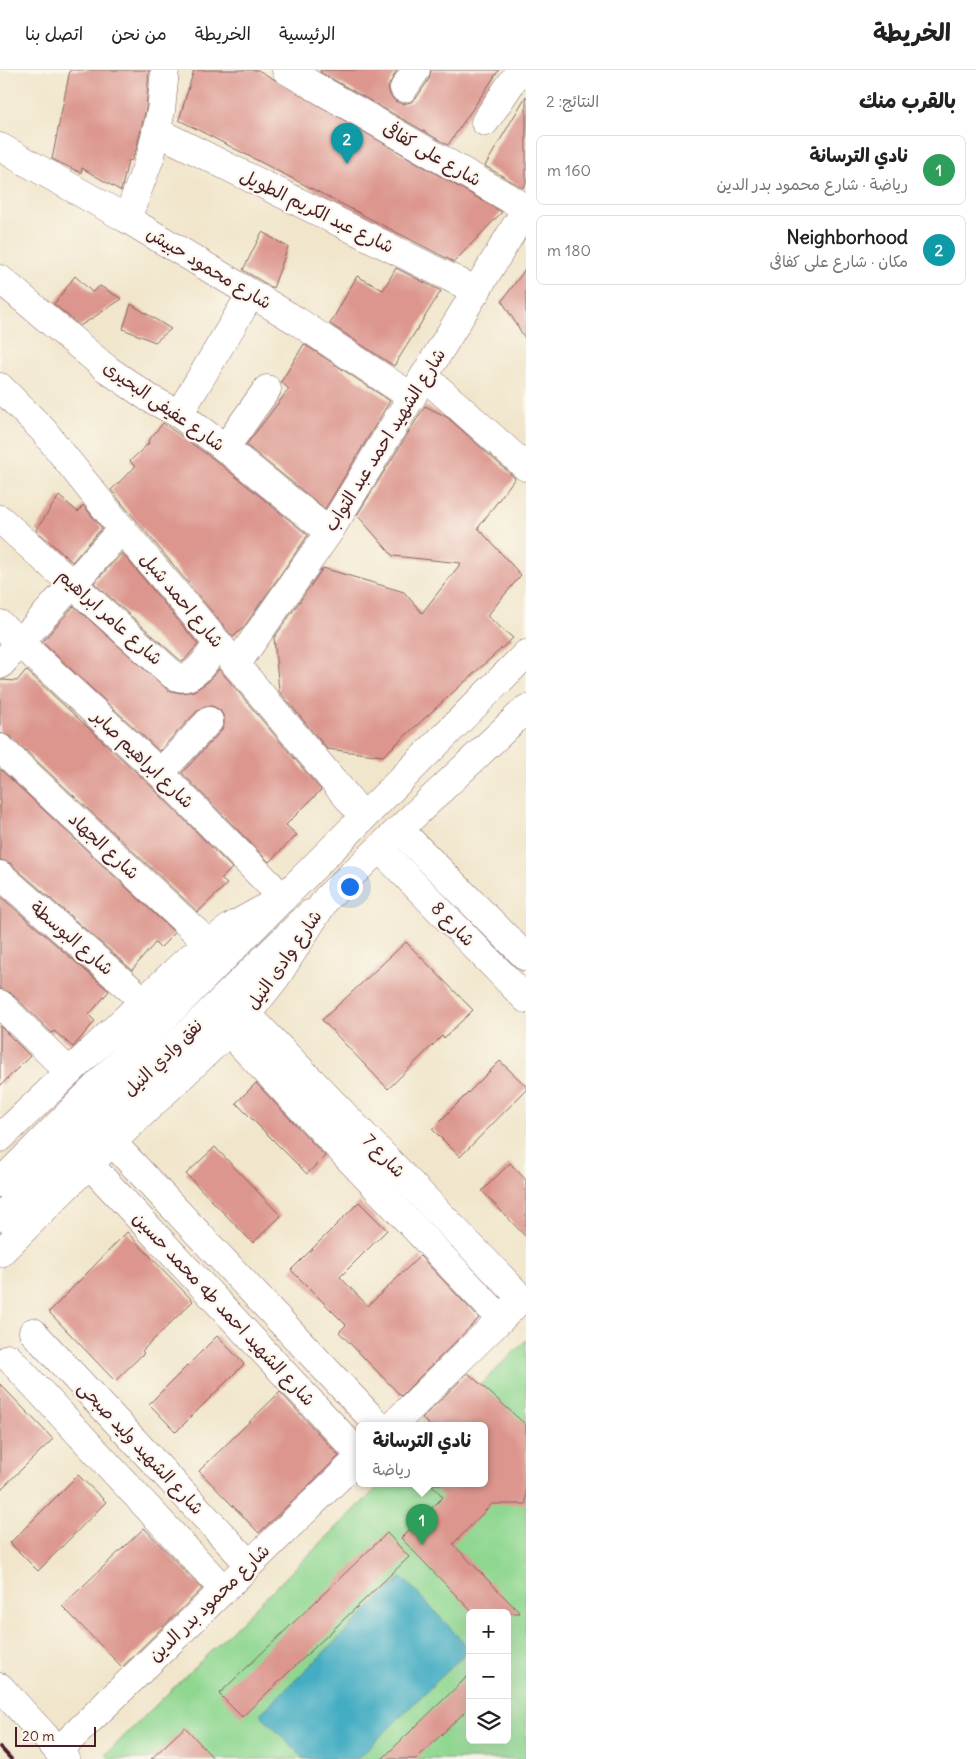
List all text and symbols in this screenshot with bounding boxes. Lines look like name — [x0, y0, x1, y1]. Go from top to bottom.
text: الخريطة — [873, 17, 951, 47]
text: اتصل بنا — [25, 22, 83, 45]
text: من نحن — [111, 22, 167, 45]
text: الخريطة — [195, 22, 251, 45]
text: الرئيسية — [279, 22, 336, 45]
text: بالقرب منك — [859, 87, 956, 114]
text: النتائج: 2 — [546, 91, 599, 111]
street label: شارع على كفافى — [378, 116, 486, 192]
pin: 2 — [331, 123, 363, 164]
text: نادي الترسانة — [809, 143, 908, 167]
text: 160 m — [547, 160, 591, 180]
text: 1 — [936, 160, 942, 180]
street label: شارع عبد الكريم الطويل — [235, 163, 398, 260]
text: رياضة · شارع محمود بدر الدين — [716, 174, 908, 194]
street label: شارع محمود حبيش — [142, 221, 276, 315]
text: Neighborhood — [787, 225, 908, 249]
text: 180 m — [547, 240, 591, 260]
text: 2 — [935, 240, 943, 260]
text: مكان · شارع على كفافى — [770, 251, 908, 271]
street label: شارع الشهيد احمد عبد التواب — [319, 344, 451, 536]
street label: شارع عفيفى البحيرى — [99, 355, 229, 457]
street label: شارع احمد شبل — [135, 547, 229, 653]
street label: شارع عامر ابراهيم — [51, 563, 168, 672]
street label: شارع ابراهيم صابر — [84, 703, 199, 815]
street label: شارع الجهاد — [63, 807, 145, 885]
your location — [337, 874, 363, 900]
street label: شارع البوسطة — [25, 895, 119, 981]
street label: شارع 8 — [426, 896, 480, 952]
street label: شارع وادى النيل — [241, 905, 327, 1015]
street label: نفق وادي النيل — [118, 1014, 209, 1103]
street label: شارع 7 — [357, 1129, 411, 1183]
street label: شارع الشهيد احمد طه محمد حسين — [127, 1207, 321, 1411]
street label: شارع الشهيد وليد صبحى — [73, 1376, 209, 1520]
popup — [356, 1422, 488, 1487]
text: نادي الترسانة — [373, 1428, 471, 1452]
text: رياضة — [373, 1459, 411, 1479]
pin: 1 — [406, 1504, 438, 1545]
street label: شارع محمود بدر الدين — [143, 1539, 275, 1667]
map controls — [466, 1609, 511, 1744]
button: + — [466, 1609, 511, 1654]
button: − — [466, 1654, 511, 1699]
button: layers — [466, 1699, 511, 1744]
scale bar — [15, 1724, 96, 1747]
text: 20 m — [22, 1727, 55, 1745]

